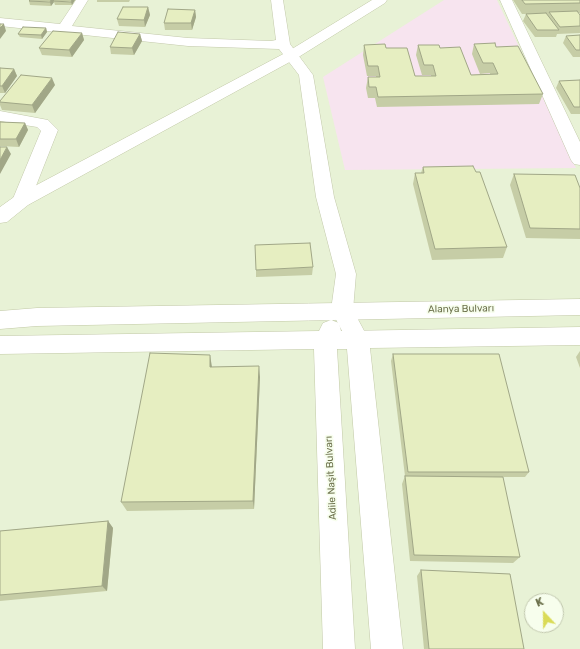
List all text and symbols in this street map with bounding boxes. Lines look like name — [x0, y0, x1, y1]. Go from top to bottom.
street label: Alanya Bulvarı — [428, 302, 494, 316]
street label: Adile Naşit Bulvarı — [323, 436, 339, 520]
north arrow — [524, 593, 564, 633]
text: K — [534, 595, 546, 610]

